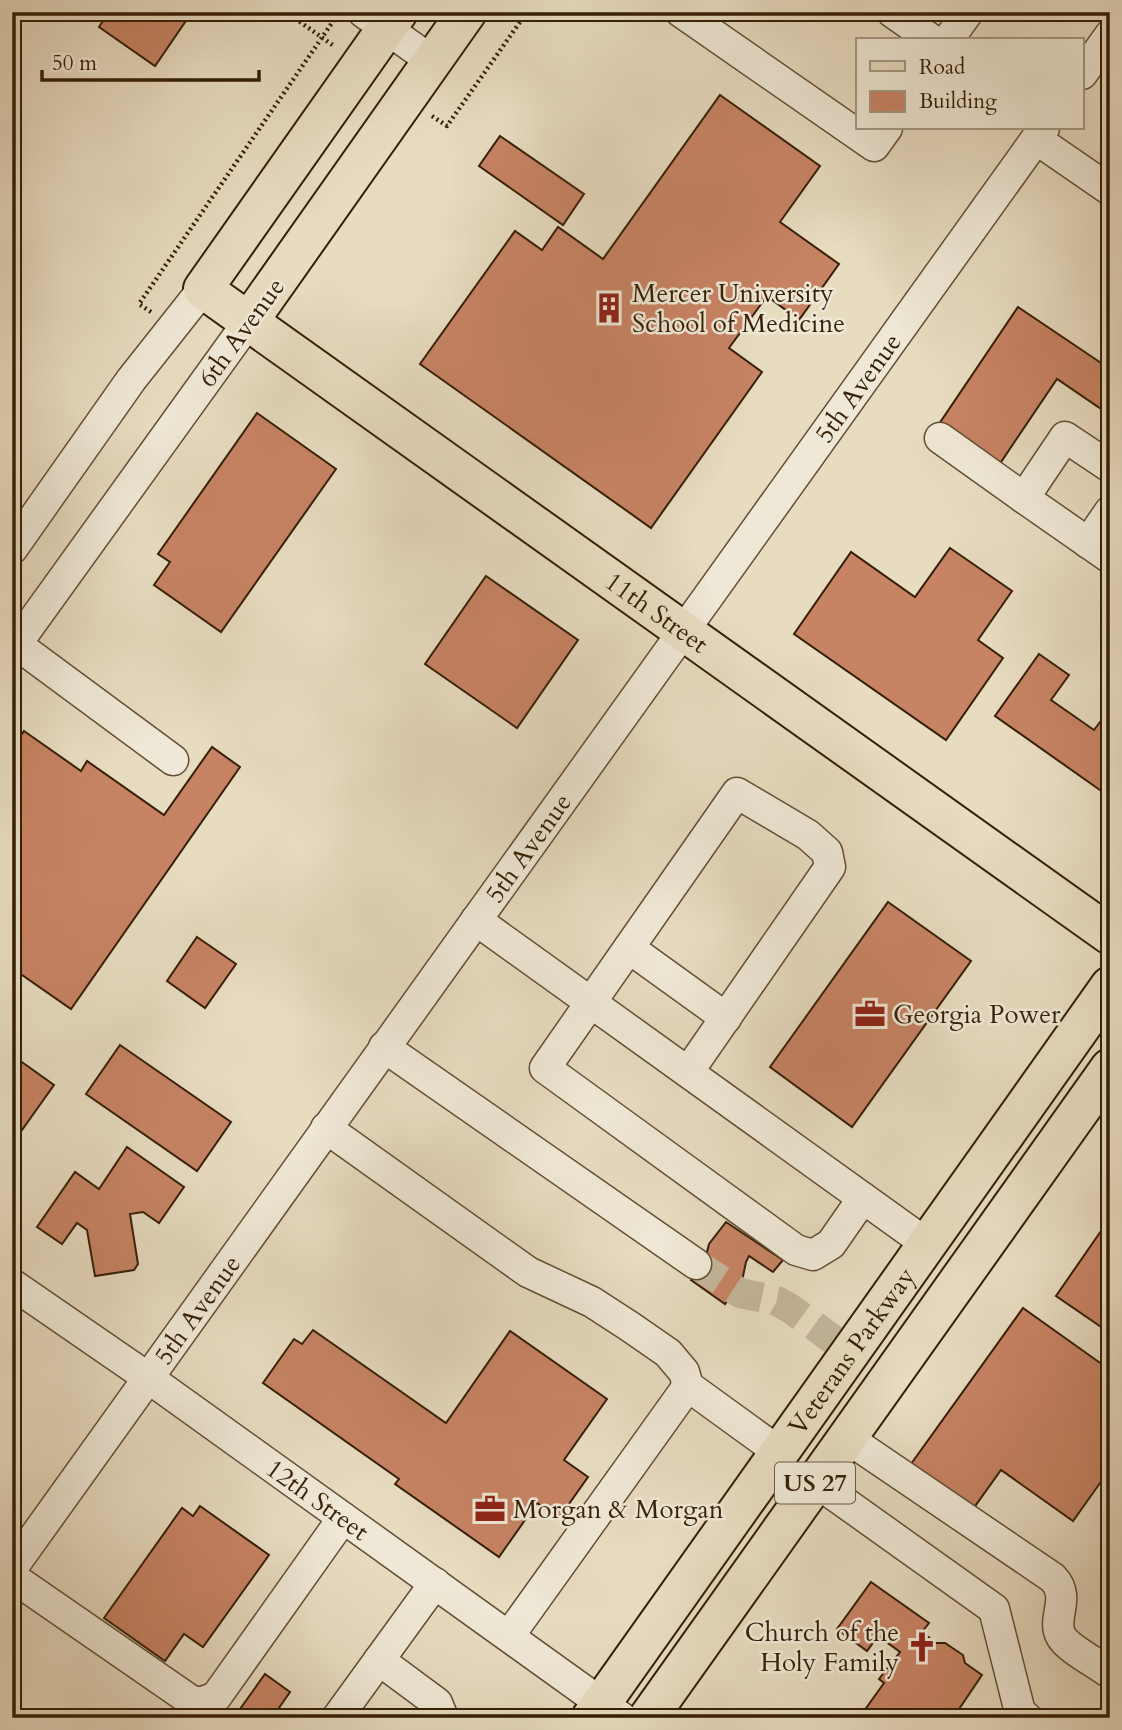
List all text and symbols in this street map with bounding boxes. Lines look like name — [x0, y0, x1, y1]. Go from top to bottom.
scale bar — [42, 38, 259, 82]
legend — [856, 38, 1084, 130]
text: 50 m — [52, 49, 97, 78]
text: Road — [919, 53, 965, 82]
text: Building — [919, 87, 997, 116]
street label: 6th Avenue — [190, 271, 293, 394]
place label: Mercer University School of Medicine — [632, 276, 845, 341]
building icon: Mercer University School of Medicine — [592, 291, 626, 325]
street label: 5th Avenue — [807, 326, 909, 450]
street label: 11th Street — [598, 564, 715, 661]
street label: 5th Avenue — [477, 786, 580, 910]
office icon: Georgia Power — [853, 997, 887, 1031]
place label: Georgia Power — [893, 997, 1061, 1032]
street label: 5th Avenue — [146, 1248, 249, 1372]
street label: Veterans Parkway — [780, 1260, 923, 1442]
street label: 12th Street — [259, 1451, 376, 1549]
road number: US 27 — [775, 1462, 855, 1504]
office icon: Morgan & Morgan — [473, 1492, 507, 1526]
place label: Morgan & Morgan — [513, 1492, 724, 1527]
place label: Church of the Holy Family — [745, 1615, 899, 1680]
church icon: Church of the Holy Family — [905, 1630, 939, 1664]

